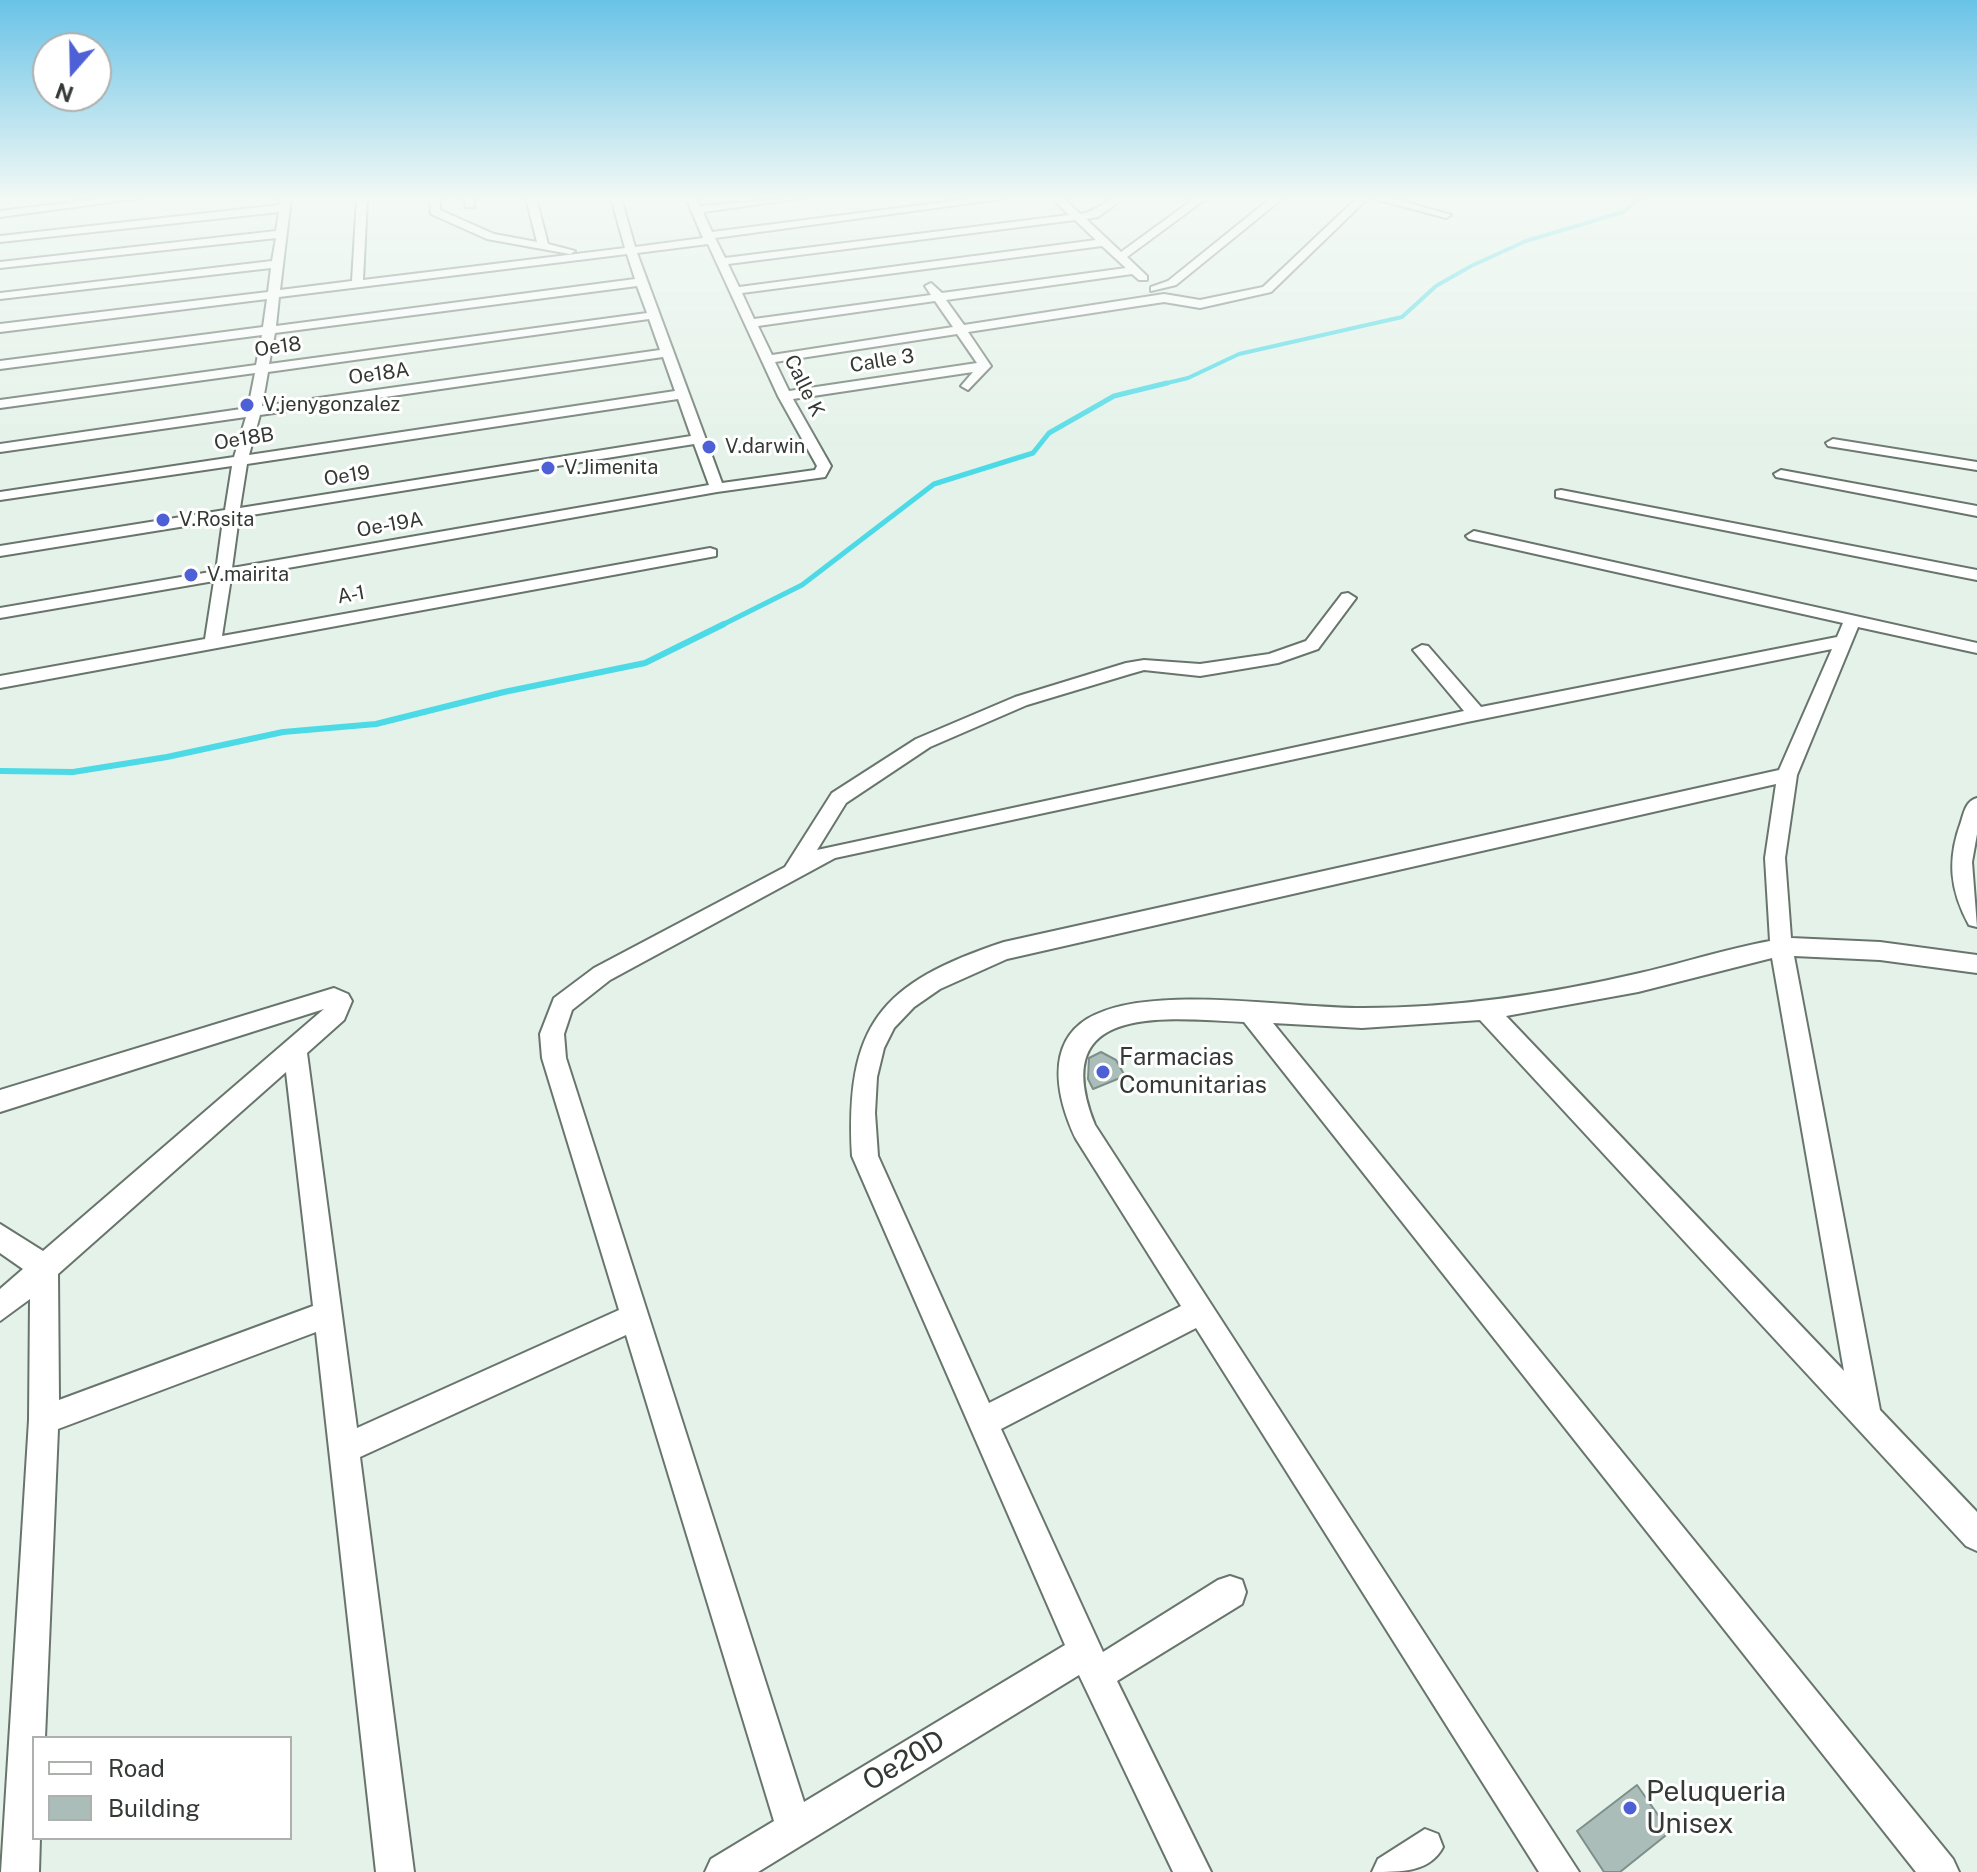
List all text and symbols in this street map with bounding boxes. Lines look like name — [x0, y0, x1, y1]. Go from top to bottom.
north arrow — [32, 32, 112, 112]
text: N — [52, 78, 77, 108]
street label: Oe18 — [253, 332, 303, 362]
street label: Calle 3 — [848, 344, 916, 378]
street label: Calle K — [779, 351, 829, 421]
street label: Oe18A — [347, 358, 411, 390]
place label: V.jenygonzalez — [263, 393, 400, 417]
marker: V.jenygonzalez — [238, 396, 256, 414]
street label: Oe18B — [212, 422, 276, 456]
place label: V.darwin — [725, 435, 805, 459]
marker: V.darwin — [700, 438, 718, 456]
place label: V.Jimenita — [564, 456, 658, 480]
marker: V.Jimenita — [539, 459, 557, 477]
street label: Oe19 — [322, 461, 372, 491]
street label: Oe-19A — [355, 507, 425, 543]
place label: V.Rosita — [179, 508, 254, 532]
marker: V.Rosita — [154, 511, 172, 529]
place label: V.mairita — [207, 563, 289, 587]
marker: V.mairita — [182, 566, 200, 584]
street label: A-1 — [335, 581, 367, 609]
place label: Farmacias Comunitarias — [1119, 1044, 1267, 1100]
marker: Farmacias Comunitarias — [1094, 1063, 1112, 1081]
street label: Oe20D — [857, 1724, 951, 1798]
legend — [32, 1736, 292, 1840]
text: Road — [108, 1754, 165, 1782]
place label: Peluqueria Unisex — [1646, 1775, 1786, 1841]
text: Building — [108, 1794, 200, 1822]
marker: Peluqueria Unisex — [1621, 1799, 1639, 1817]

